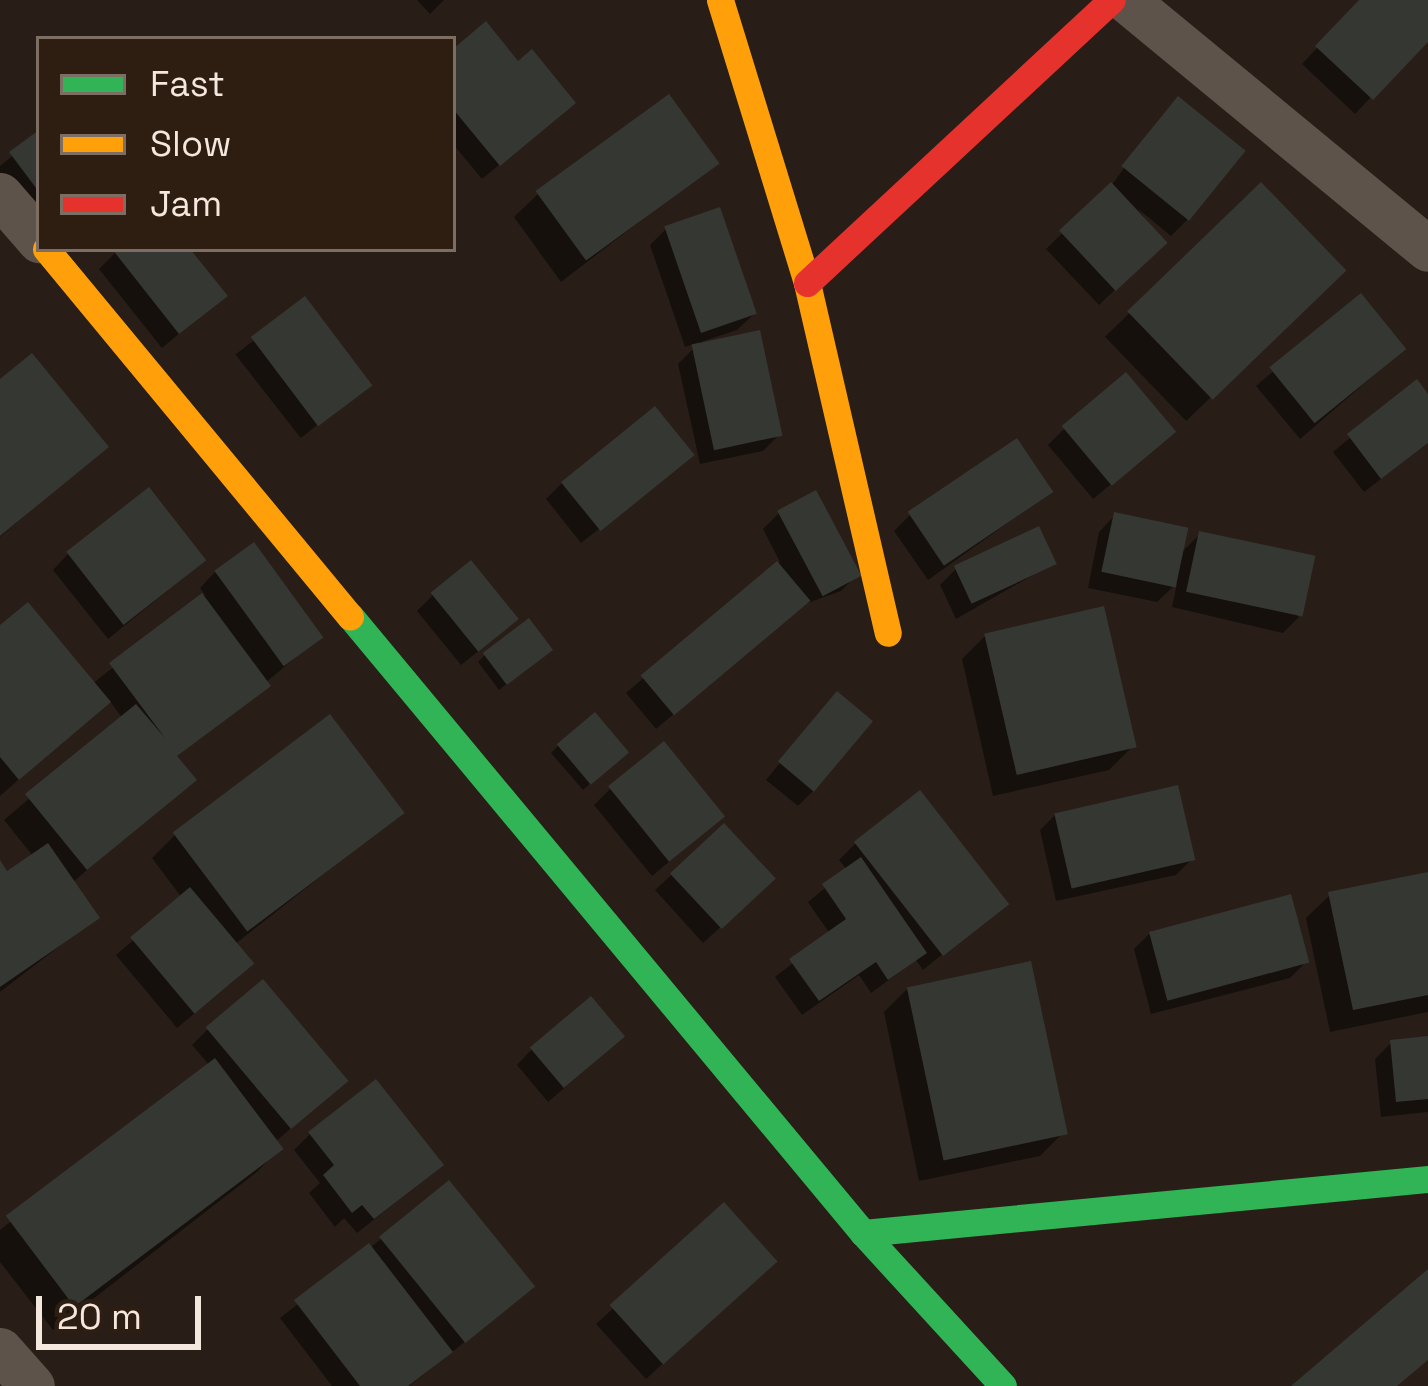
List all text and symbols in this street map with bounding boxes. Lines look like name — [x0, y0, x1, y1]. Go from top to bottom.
legend — [36, 36, 456, 252]
text: Fast — [150, 61, 225, 107]
text: Slow — [150, 121, 232, 167]
text: Jam — [150, 181, 222, 227]
scale bar — [42, 1272, 207, 1346]
text: 20 m — [57, 1294, 142, 1340]

